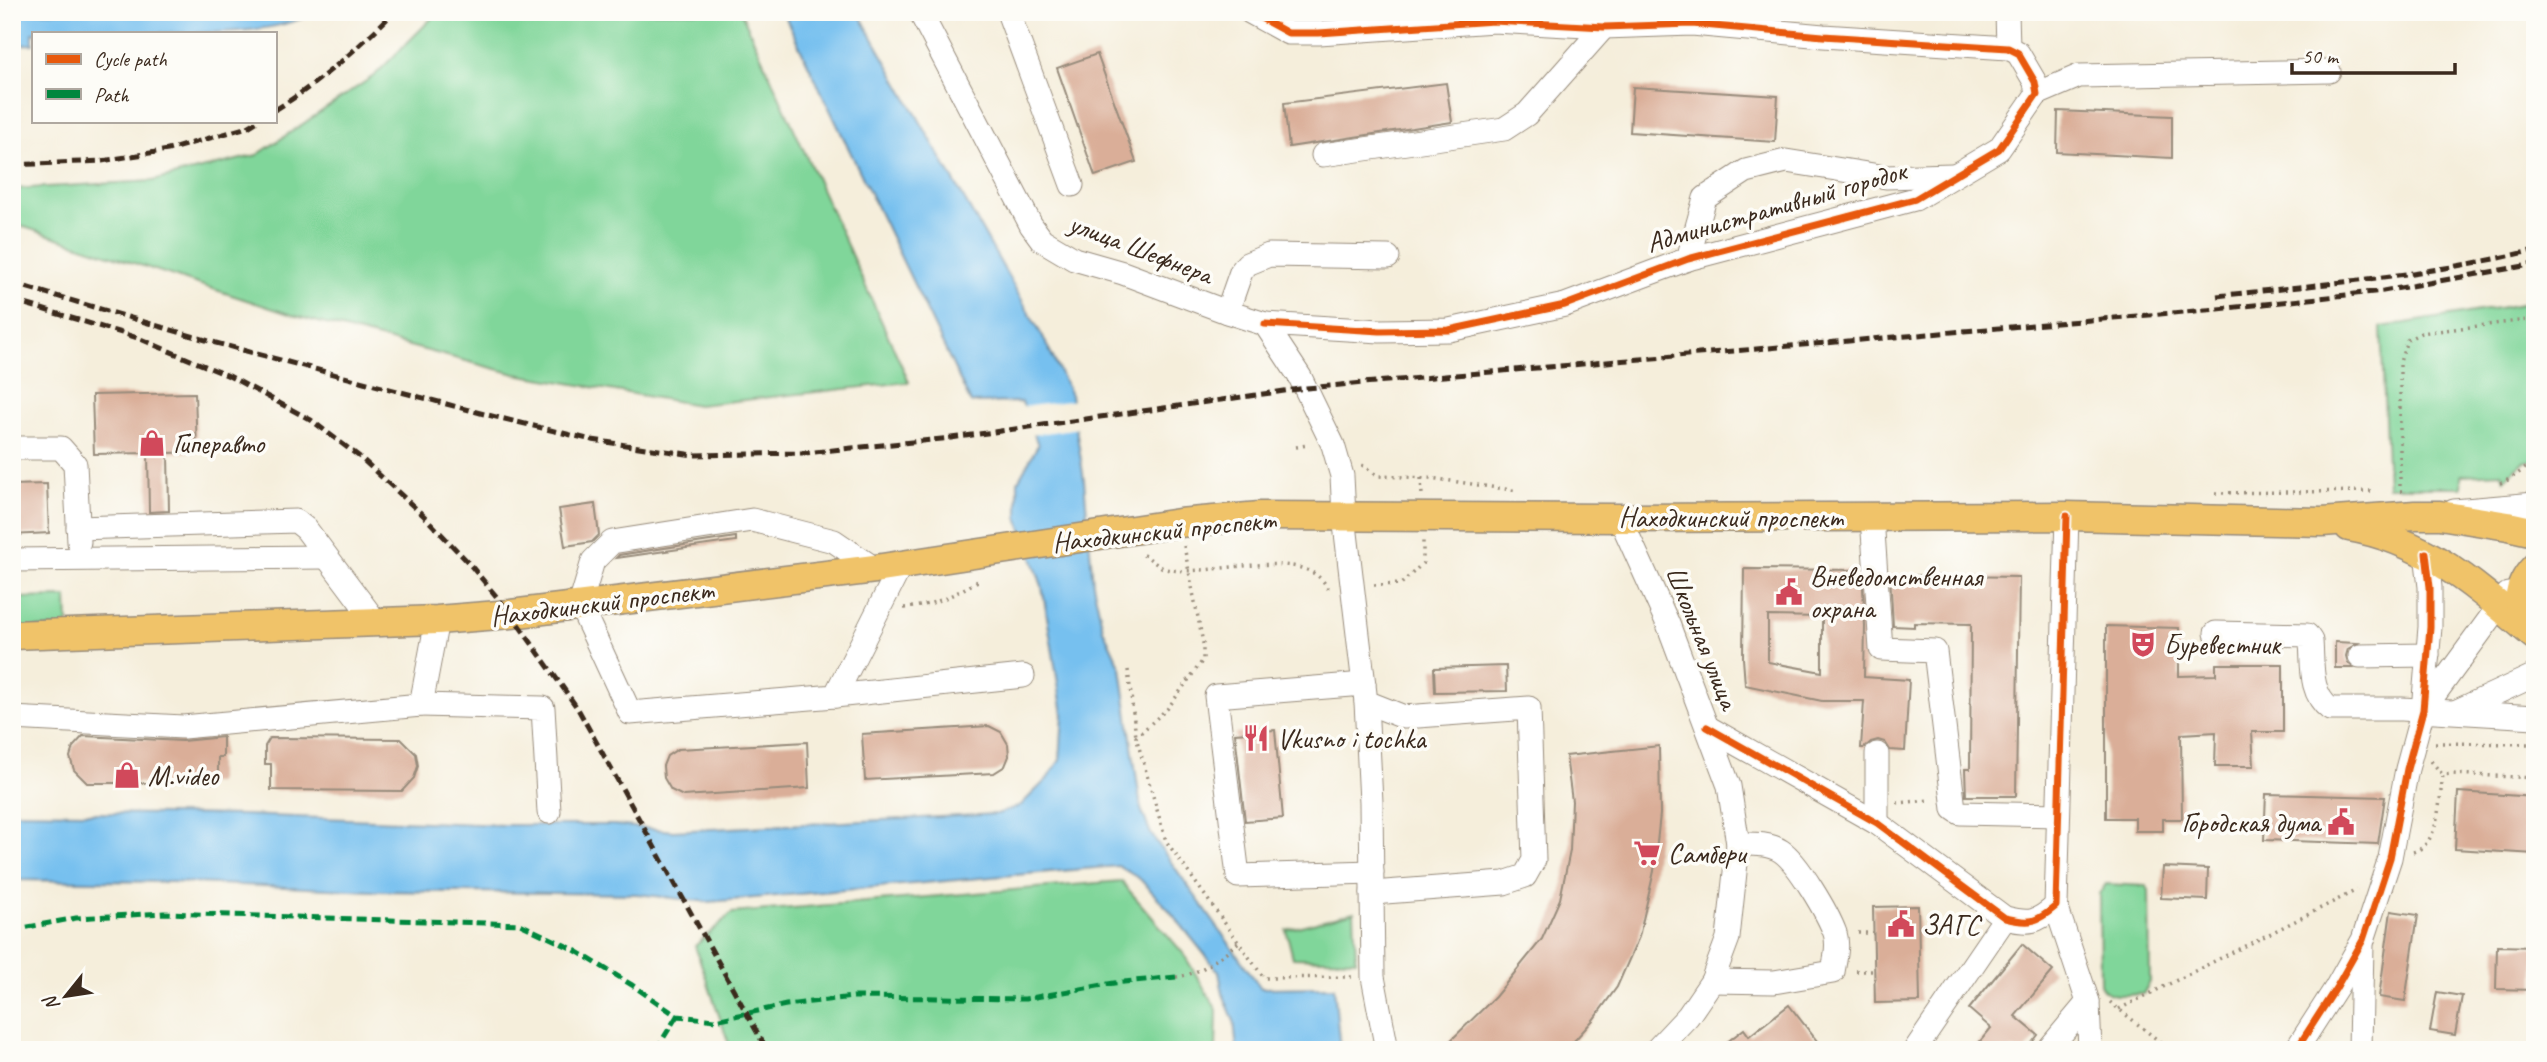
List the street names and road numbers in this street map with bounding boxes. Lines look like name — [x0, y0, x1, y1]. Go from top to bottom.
street label: Административный городок — [1642, 152, 1912, 260]
street label: улица Шефнера — [1062, 204, 1220, 293]
street label: Находкинский проспект — [1619, 500, 1845, 535]
street label: Находкинский проспект — [1050, 501, 1279, 560]
street label: Школьная улица — [1658, 561, 1748, 716]
street label: Находкинский проспект — [488, 571, 717, 634]

